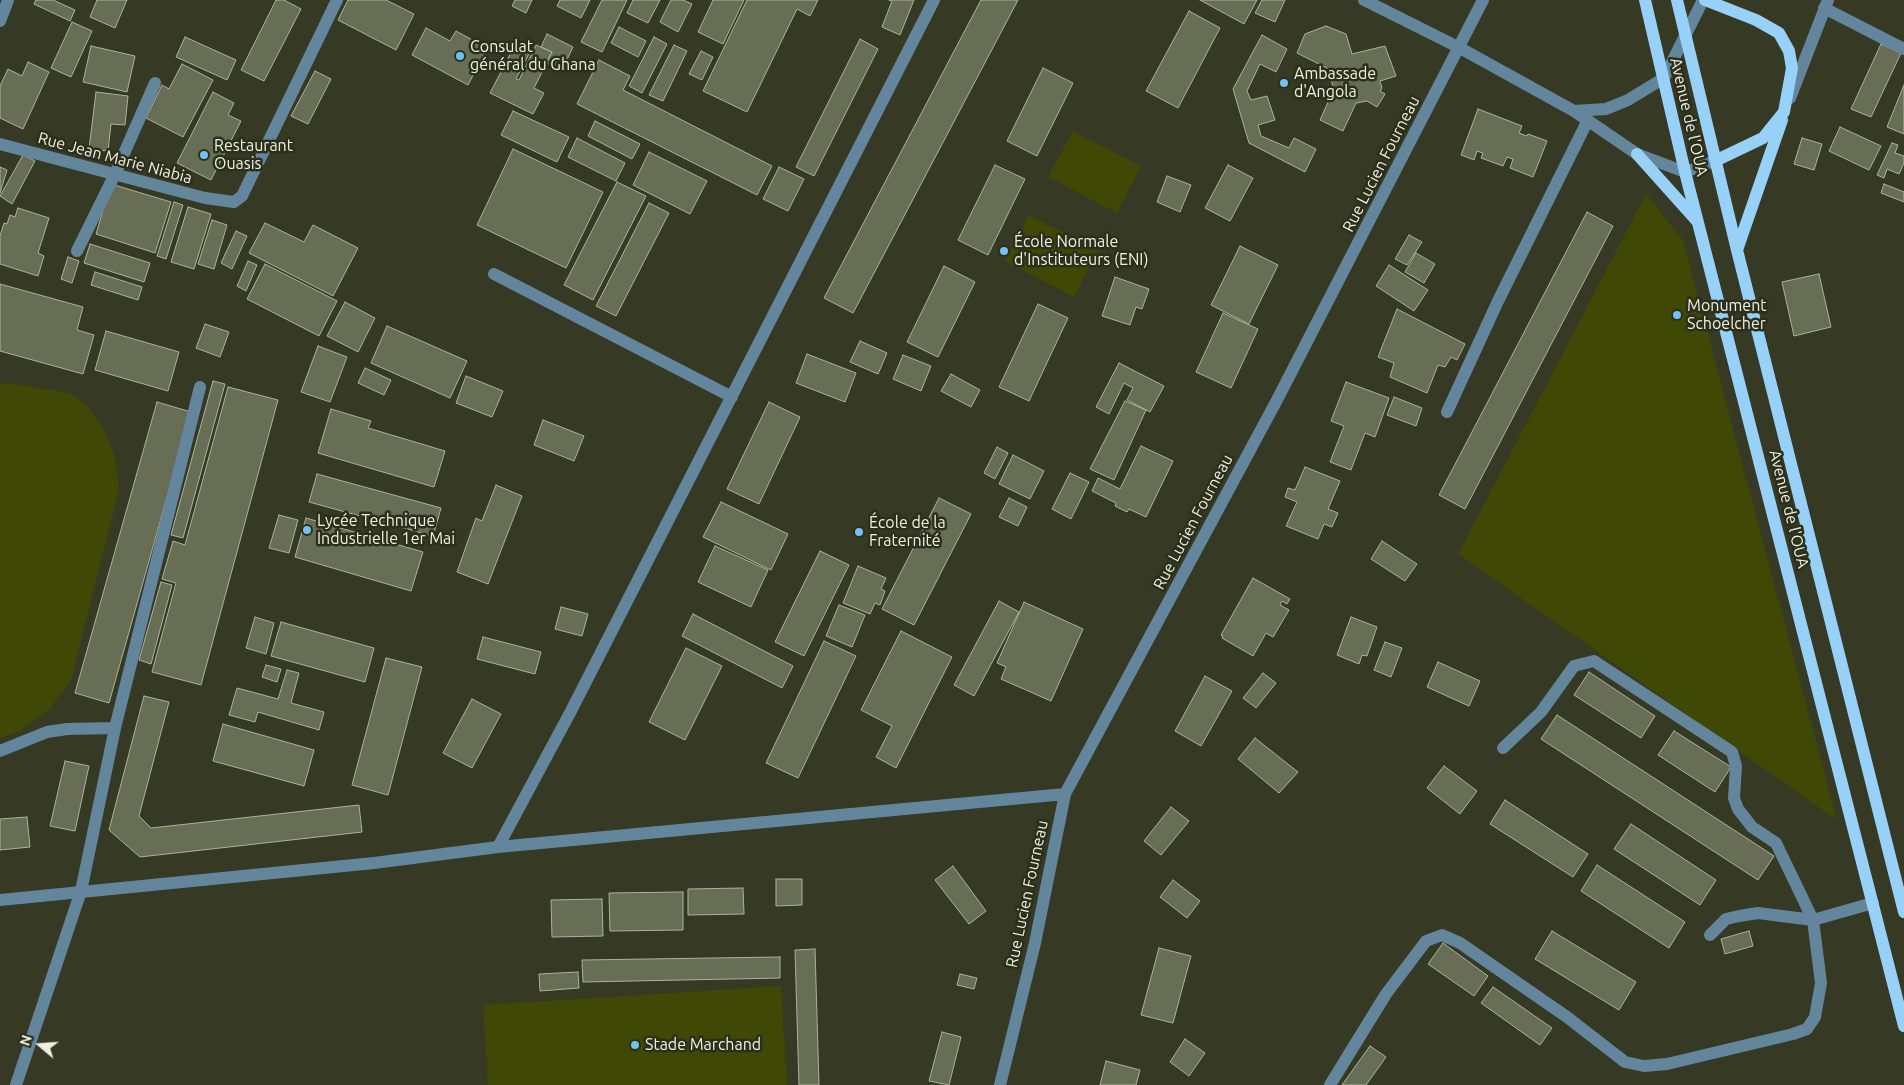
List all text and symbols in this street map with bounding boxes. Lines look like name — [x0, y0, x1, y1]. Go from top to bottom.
place label: Consulat général du Ghana — [470, 37, 596, 75]
marker: Consulat général du Ghana — [454, 50, 466, 62]
street label: Avenue de l'OUA — [1666, 56, 1712, 178]
place label: Ambassade d'Angola — [1294, 64, 1376, 102]
marker: Ambassade d'Angola — [1278, 77, 1290, 89]
street label: Rue Lucien Fourneau — [1338, 93, 1424, 235]
street label: Rue Jean Marie Niabia — [36, 128, 194, 188]
place label: Restaurant Ouasis — [214, 136, 293, 174]
marker: Restaurant Ouasis — [198, 149, 210, 161]
place label: École Normale d'Instituteurs (ENI) — [1014, 232, 1148, 270]
marker: École Normale d'Instituteurs (ENI) — [998, 245, 1010, 257]
place label: Monument Schoelcher — [1687, 296, 1767, 334]
marker: Monument Schoelcher — [1671, 309, 1683, 321]
street label: Avenue de l'OUA — [1765, 448, 1813, 570]
street label: Rue Lucien Fourneau — [1149, 451, 1237, 593]
place label: Lycée Technique Industrielle 1er Mai — [317, 511, 455, 549]
place label: École de la Fraternité — [869, 513, 946, 551]
marker: Lycée Technique Industrielle 1er Mai — [301, 524, 313, 536]
marker: École de la Fraternité — [853, 526, 865, 538]
street label: Rue Lucien Fourneau — [1002, 819, 1052, 969]
north arrow — [15, 1020, 65, 1070]
text: N — [17, 1033, 35, 1048]
place label: Stade Marchand — [645, 1035, 761, 1055]
marker: Stade Marchand — [629, 1039, 641, 1051]

